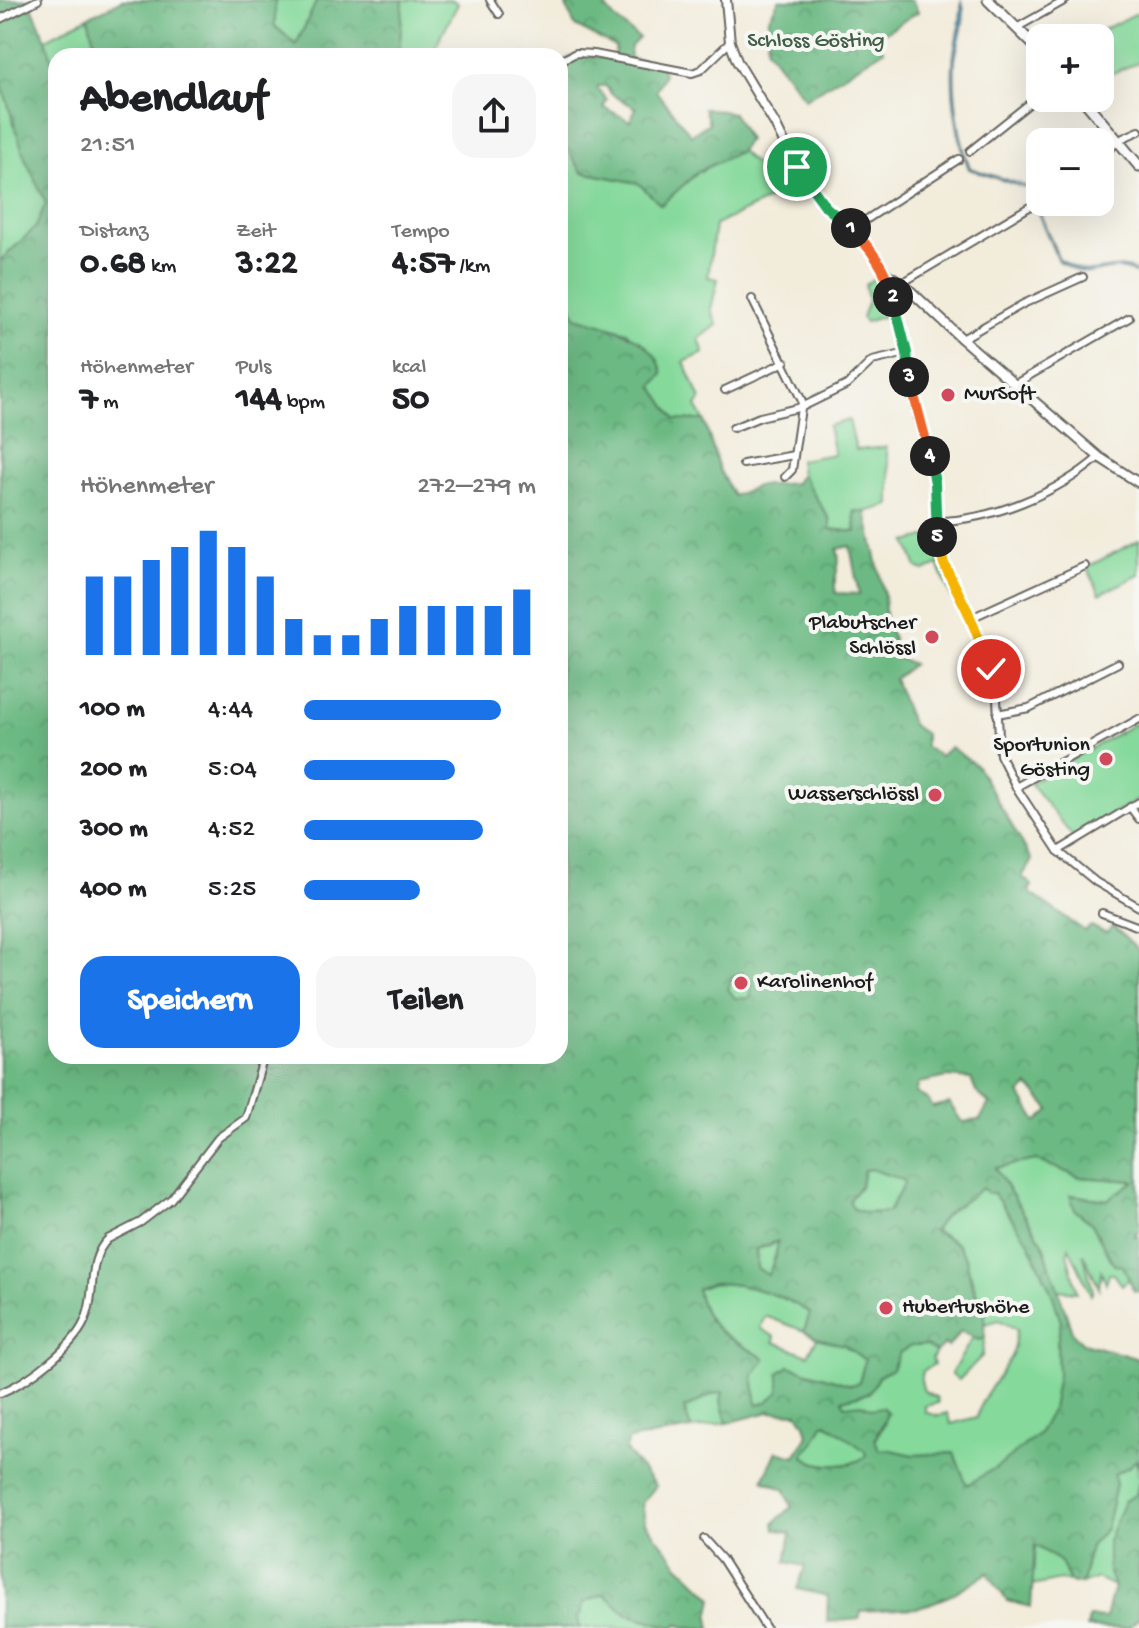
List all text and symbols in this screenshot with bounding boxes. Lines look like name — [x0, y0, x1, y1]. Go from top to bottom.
map controls — [1026, 24, 1114, 216]
button: + — [1026, 24, 1114, 112]
park label: Schloss Gösting — [747, 29, 885, 55]
button: share — [452, 74, 536, 158]
text: Abendlauf — [80, 75, 267, 127]
button: − — [1026, 128, 1114, 216]
text: 21:51 — [80, 131, 136, 162]
pin — [763, 133, 831, 201]
icon: arrive — [775, 145, 819, 189]
pin: 1 — [831, 208, 871, 248]
text: 1 — [847, 215, 855, 241]
text: Distanz — [80, 219, 149, 245]
text: Zeit — [236, 219, 275, 245]
text: Tempo — [392, 219, 450, 245]
text: 0.68 — [80, 245, 146, 285]
text: 3:22 — [236, 245, 298, 285]
text: 4:57 — [392, 245, 454, 285]
text: km — [146, 254, 176, 280]
text: /km — [454, 254, 490, 280]
pin: 2 — [873, 277, 913, 317]
text: 2 — [888, 284, 898, 310]
text: Höhenmeter — [80, 355, 193, 381]
text: Puls — [236, 355, 271, 381]
text: kcal — [392, 355, 426, 381]
pin: 3 — [889, 357, 929, 397]
text: 3 — [903, 364, 915, 390]
text: 7 — [80, 381, 98, 421]
text: 144 — [236, 381, 282, 421]
text: 50 — [392, 381, 429, 421]
place label: MurSoft — [964, 382, 1037, 408]
marker: MurSoft — [939, 386, 957, 404]
text: m — [98, 390, 119, 416]
text: bpm — [282, 390, 325, 416]
pin: 4 — [910, 436, 950, 476]
text: 4 — [925, 443, 935, 469]
text: Höhenmeter — [80, 472, 213, 503]
text: 272–279 m — [417, 472, 536, 503]
pin: 5 — [917, 517, 957, 557]
text: 5 — [931, 524, 943, 550]
place label: Plabutscher Schlössl — [808, 611, 918, 662]
marker: Plabutscher Schlössl — [923, 628, 941, 646]
pin — [957, 635, 1025, 703]
icon: check — [969, 647, 1013, 691]
text: 100 m — [80, 695, 145, 726]
text: 4:44 — [208, 695, 253, 726]
place label: Sportunion Gösting — [993, 733, 1091, 784]
marker: Sportunion Gösting — [1097, 750, 1115, 768]
text: 200 m — [80, 755, 147, 786]
text: 5:04 — [208, 755, 257, 786]
place label: Wasserschlössl — [788, 782, 919, 808]
marker: Wasserschlössl — [926, 786, 944, 804]
text: 300 m — [80, 815, 148, 846]
text: 4:52 — [208, 815, 255, 846]
text: 400 m — [80, 875, 146, 906]
text: 5:25 — [208, 875, 256, 906]
button: Speichern — [80, 956, 300, 1048]
button: Teilen — [316, 956, 536, 1048]
place label: Karolinenhof — [757, 970, 875, 996]
marker: Karolinenhof — [732, 974, 750, 992]
place label: Hubertushöhe — [902, 1295, 1030, 1321]
marker: Hubertushöhe — [877, 1299, 895, 1317]

